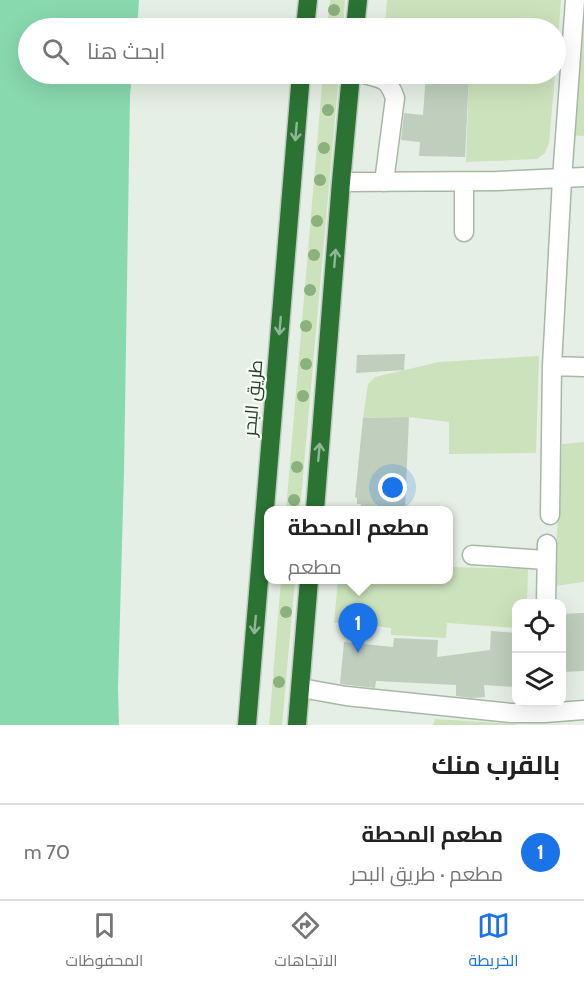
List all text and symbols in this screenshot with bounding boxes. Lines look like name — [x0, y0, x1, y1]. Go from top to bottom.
search box — [18, 18, 566, 84]
icon: search — [39, 35, 72, 68]
text: ابحث هنا — [87, 38, 165, 65]
one-way arrow — [290, 121, 301, 141]
one-way arrow — [329, 248, 340, 268]
one-way arrow — [274, 316, 285, 336]
street label: طريق البحر — [239, 359, 268, 438]
one-way arrow — [314, 443, 325, 463]
your location — [378, 473, 407, 502]
popup — [264, 506, 453, 584]
text: مطعم المحطة — [288, 514, 429, 541]
text: مطعم — [288, 555, 342, 579]
map controls — [512, 599, 566, 707]
button: locate — [512, 599, 566, 653]
pin: 1 — [338, 604, 378, 653]
one-way arrow — [249, 615, 260, 635]
button: layers — [512, 653, 566, 707]
text: بالقرب منك — [432, 749, 560, 781]
text: مطعم المحطة — [362, 821, 503, 848]
text: 70 m — [24, 840, 70, 864]
text: 1 — [537, 840, 544, 864]
text: مطعم · طريق البحر — [351, 862, 503, 886]
tab: المحفوظات — [65, 909, 143, 975]
tab: الاتجاهات — [274, 909, 338, 975]
tab: الخريطة — [469, 909, 519, 975]

